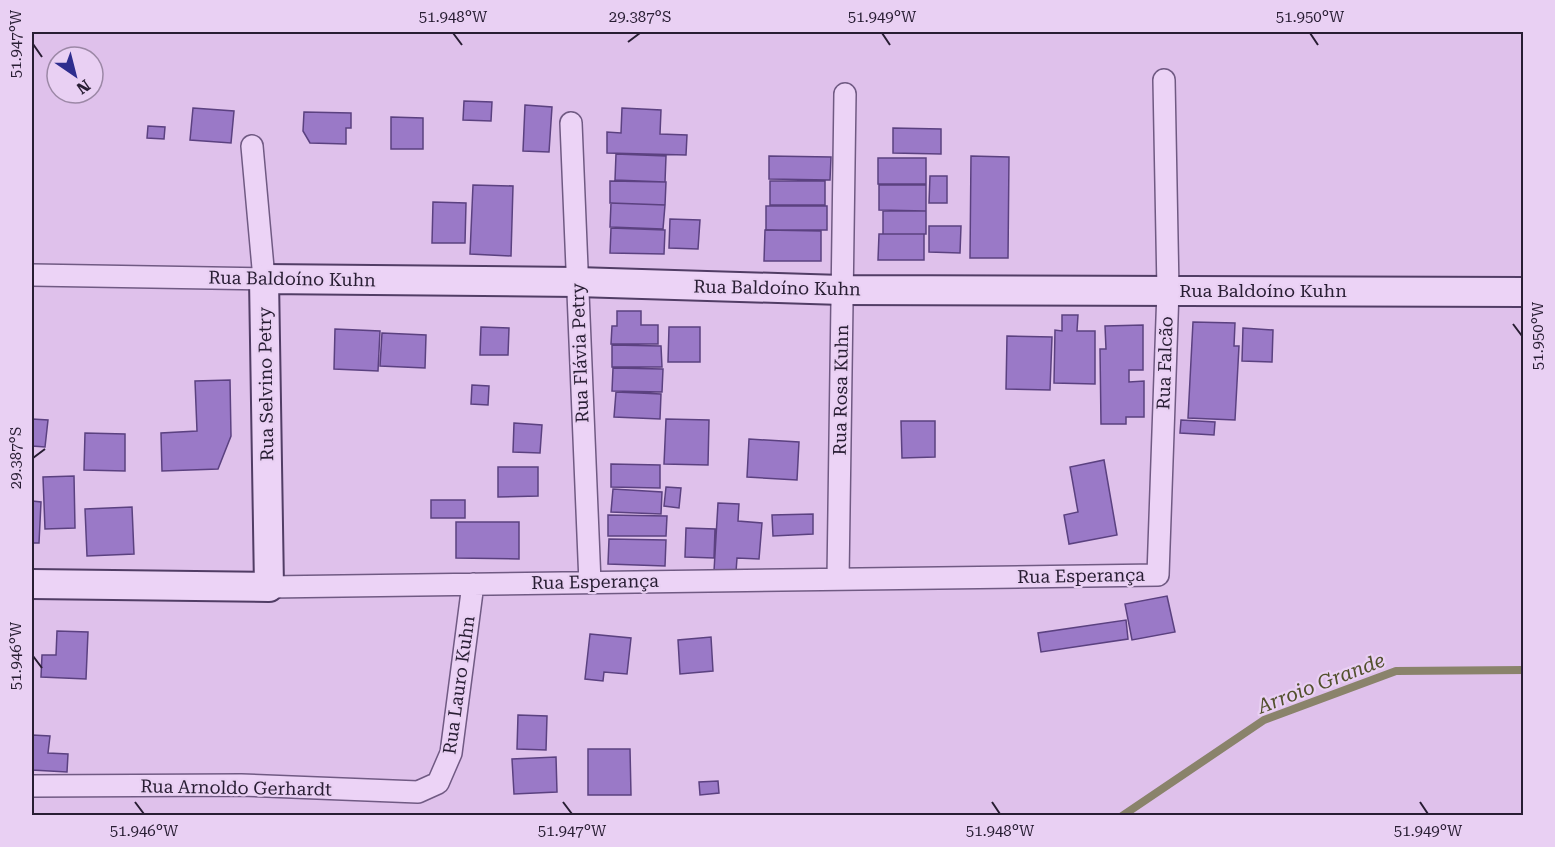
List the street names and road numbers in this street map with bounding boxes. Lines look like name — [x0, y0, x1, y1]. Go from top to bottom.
street label: Rua Baldoíno Kuhn — [208, 267, 376, 290]
street label: Rua Baldoíno Kuhn — [693, 276, 861, 299]
street label: Rua Baldoíno Kuhn — [1179, 280, 1347, 301]
street label: Rua Flávia Petry — [567, 282, 592, 423]
street label: Rua Selvino Petry — [254, 306, 277, 461]
street label: Rua Falcão — [1152, 316, 1177, 410]
street label: Rua Rosa Kuhn — [829, 324, 852, 456]
street label: Rua Esperança — [1017, 564, 1145, 587]
street label: Rua Esperança — [531, 570, 659, 593]
street label: Rua Lauro Kuhn — [438, 614, 479, 756]
street label: Rua Arnoldo Gerhardt — [140, 775, 332, 800]

